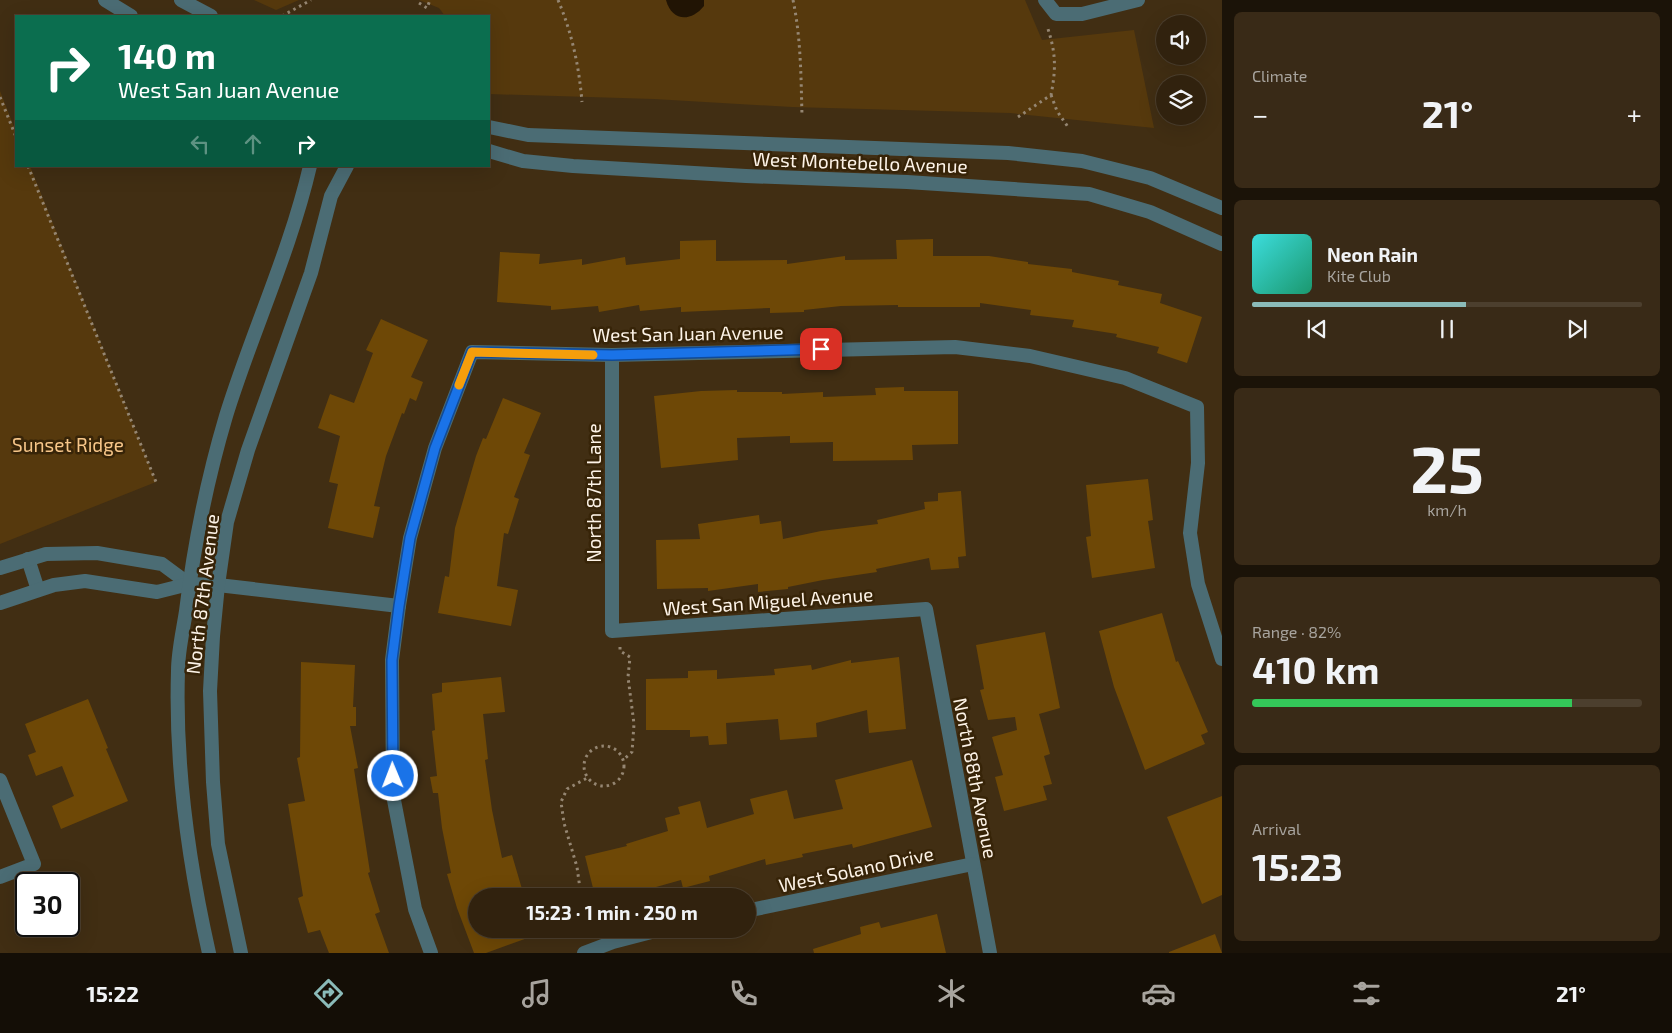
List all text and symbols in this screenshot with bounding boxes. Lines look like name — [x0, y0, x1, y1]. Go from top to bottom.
map controls — [1156, 15, 1206, 125]
button: sound — [1156, 15, 1206, 65]
text: 140 m — [118, 34, 216, 76]
icon: right — [35, 35, 100, 100]
text: Climate — [1252, 66, 1307, 85]
button: layers — [1156, 75, 1206, 125]
text: West San Juan Avenue — [118, 76, 339, 102]
text: 21° — [1422, 90, 1473, 136]
text: − — [1252, 97, 1268, 131]
text: + — [1627, 97, 1642, 131]
icon: left — [186, 130, 214, 158]
icon: ahead — [239, 130, 267, 158]
icon: right — [292, 130, 320, 158]
street label: West Montebello Avenue — [752, 147, 968, 177]
text: Neon Rain — [1327, 243, 1418, 266]
text: Kite Club — [1327, 266, 1391, 285]
icon: previous — [1303, 315, 1331, 343]
icon: pause — [1433, 315, 1461, 343]
icon: next — [1563, 315, 1591, 343]
street label: West San Juan Avenue — [592, 320, 784, 346]
pin — [800, 328, 842, 370]
icon: arrive — [807, 335, 835, 363]
street label: North 87th Lane — [582, 423, 605, 563]
text: 25 — [1410, 428, 1484, 506]
park label: Sunset Ridge — [12, 433, 124, 456]
text: km/h — [1427, 500, 1467, 519]
street label: North 87th Avenue — [181, 513, 223, 675]
street label: West San Miguel Avenue — [662, 582, 874, 620]
text: Range · 82% — [1252, 622, 1341, 641]
text: 410 km — [1252, 646, 1380, 692]
street label: North 88th Avenue — [949, 696, 1003, 860]
position arrow — [366, 749, 418, 801]
text: Arrival — [1252, 819, 1301, 838]
street label: West Solano Drive — [776, 841, 936, 897]
text: 15:23 — [1252, 843, 1343, 889]
speed limit sign: 30 — [15, 872, 80, 937]
text: 15:23 · 1 min · 250 m — [526, 901, 698, 924]
icon: directions — [311, 976, 346, 1011]
icon: music — [519, 976, 554, 1011]
icon: phone — [726, 976, 761, 1011]
icon: climate — [934, 976, 969, 1011]
icon: car — [1141, 976, 1176, 1011]
icon: filters — [1349, 976, 1384, 1011]
text: 15:22 — [86, 980, 139, 1006]
text: 21° — [1556, 980, 1586, 1006]

